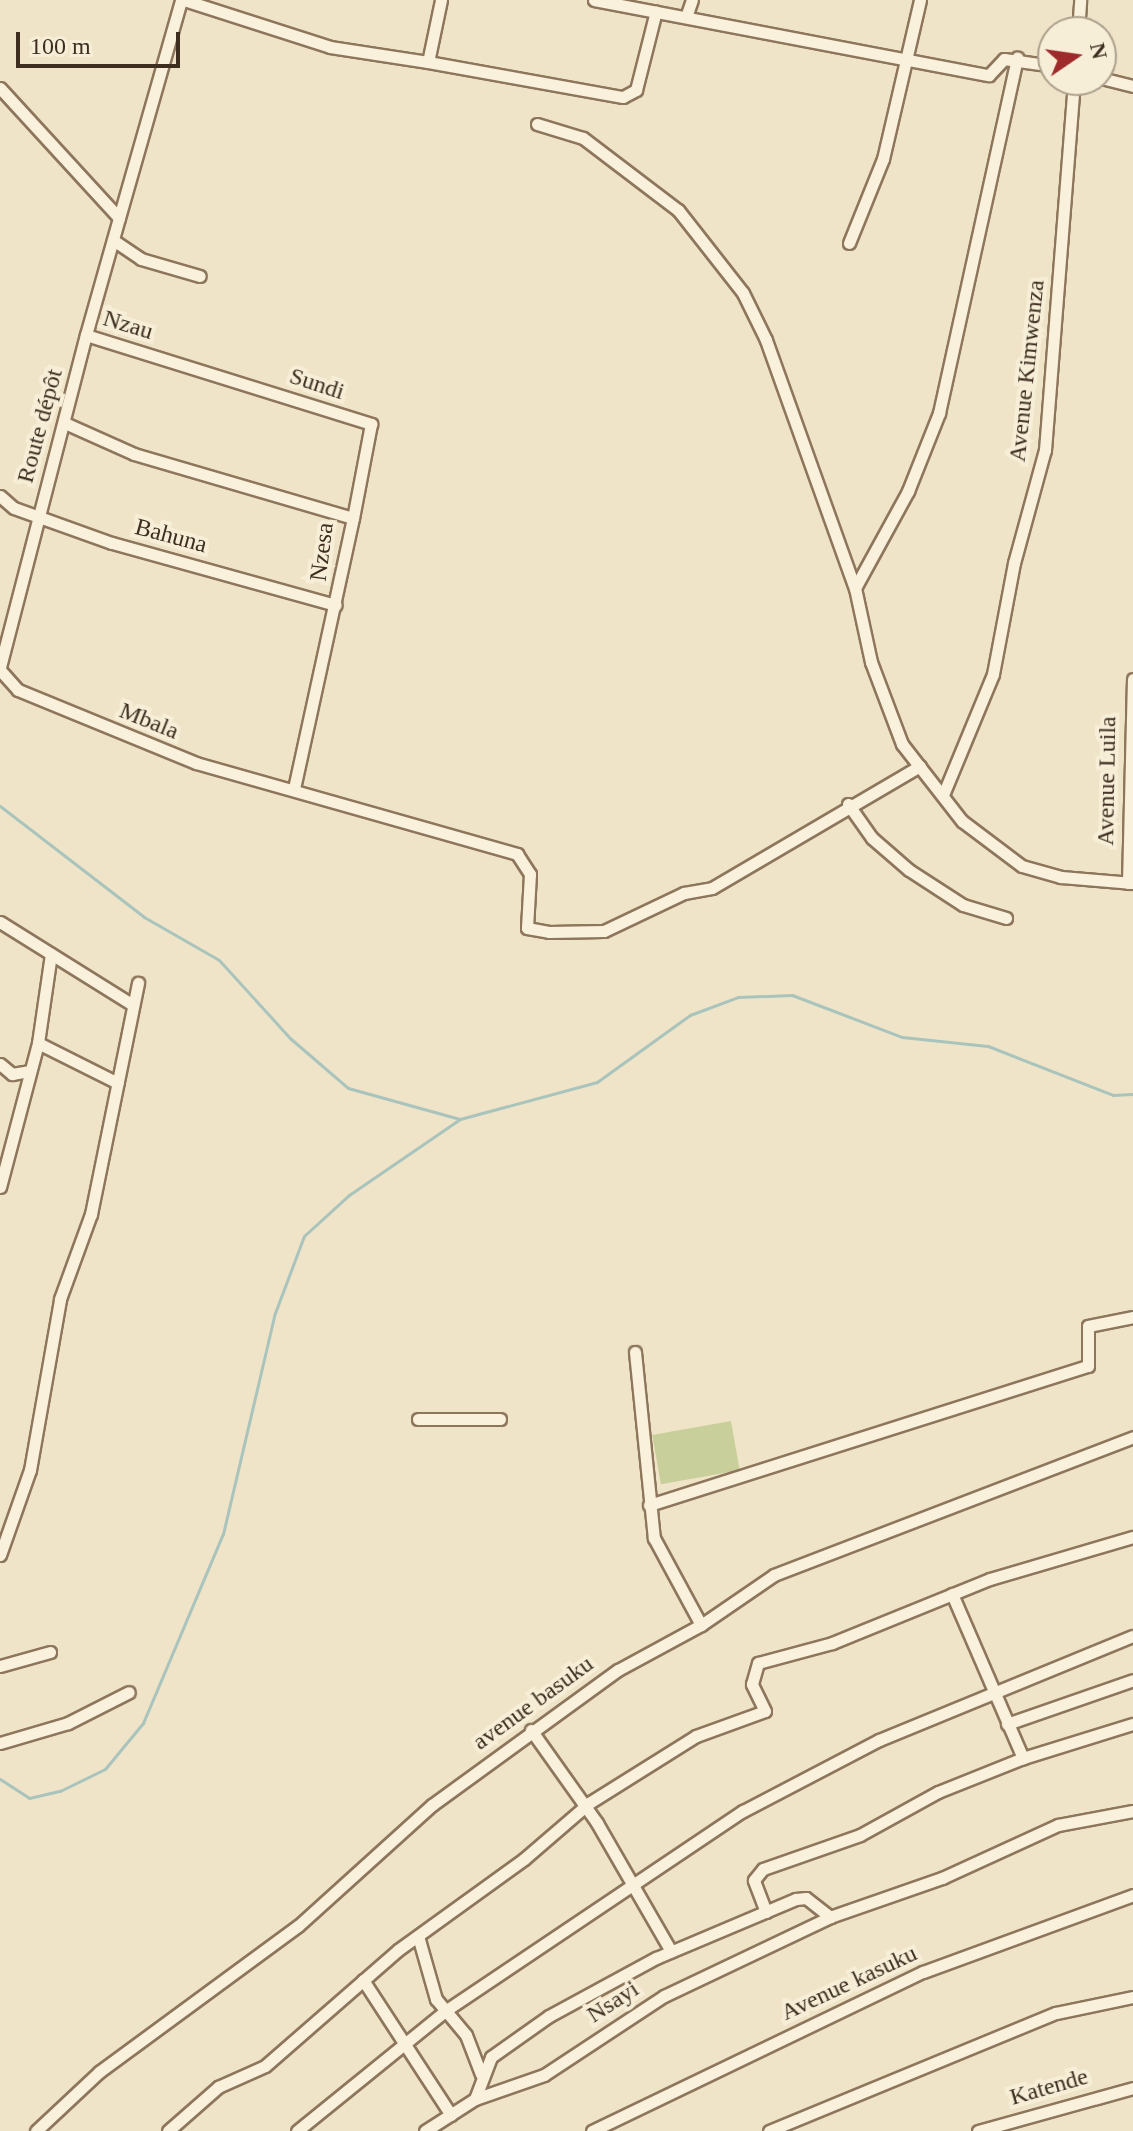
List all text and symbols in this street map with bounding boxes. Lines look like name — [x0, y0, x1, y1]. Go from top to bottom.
scale bar — [20, 16, 184, 66]
north arrow — [1037, 16, 1117, 96]
text: 100 m — [30, 33, 91, 59]
text: N — [1085, 40, 1113, 61]
street label: Avenue Kimwenza — [1003, 279, 1051, 463]
street label: Nzau — [100, 304, 156, 346]
street label: Sundi — [286, 362, 348, 406]
street label: Route dépôt — [11, 366, 69, 486]
street label: Bahuna — [132, 513, 210, 559]
street label: Nzesa — [304, 521, 340, 583]
street label: Mbala — [115, 696, 183, 746]
street label: Avenue Luila — [1091, 716, 1123, 846]
street label: avenue basuku — [467, 1650, 599, 1756]
street label: Avenue kasuku — [776, 1939, 922, 2027]
street label: Nsayi — [582, 1975, 644, 2029]
street label: Katende — [1007, 2062, 1091, 2112]

